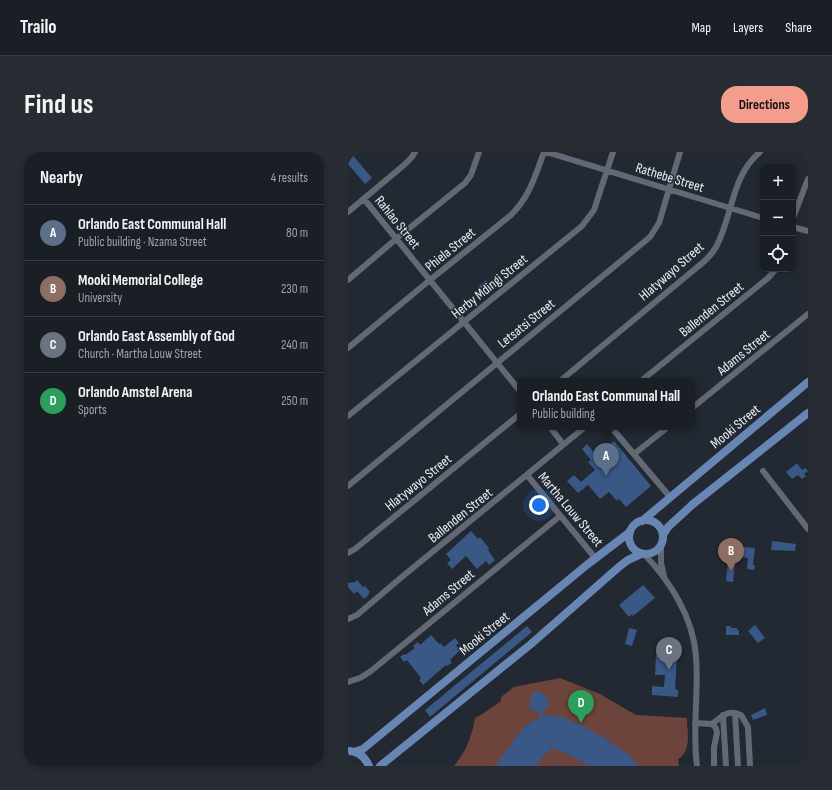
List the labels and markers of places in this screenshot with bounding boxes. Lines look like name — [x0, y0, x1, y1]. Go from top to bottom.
pin: A — [593, 443, 619, 476]
pin: B — [718, 538, 744, 571]
pin: C — [656, 637, 682, 670]
pin: D — [568, 690, 594, 723]

